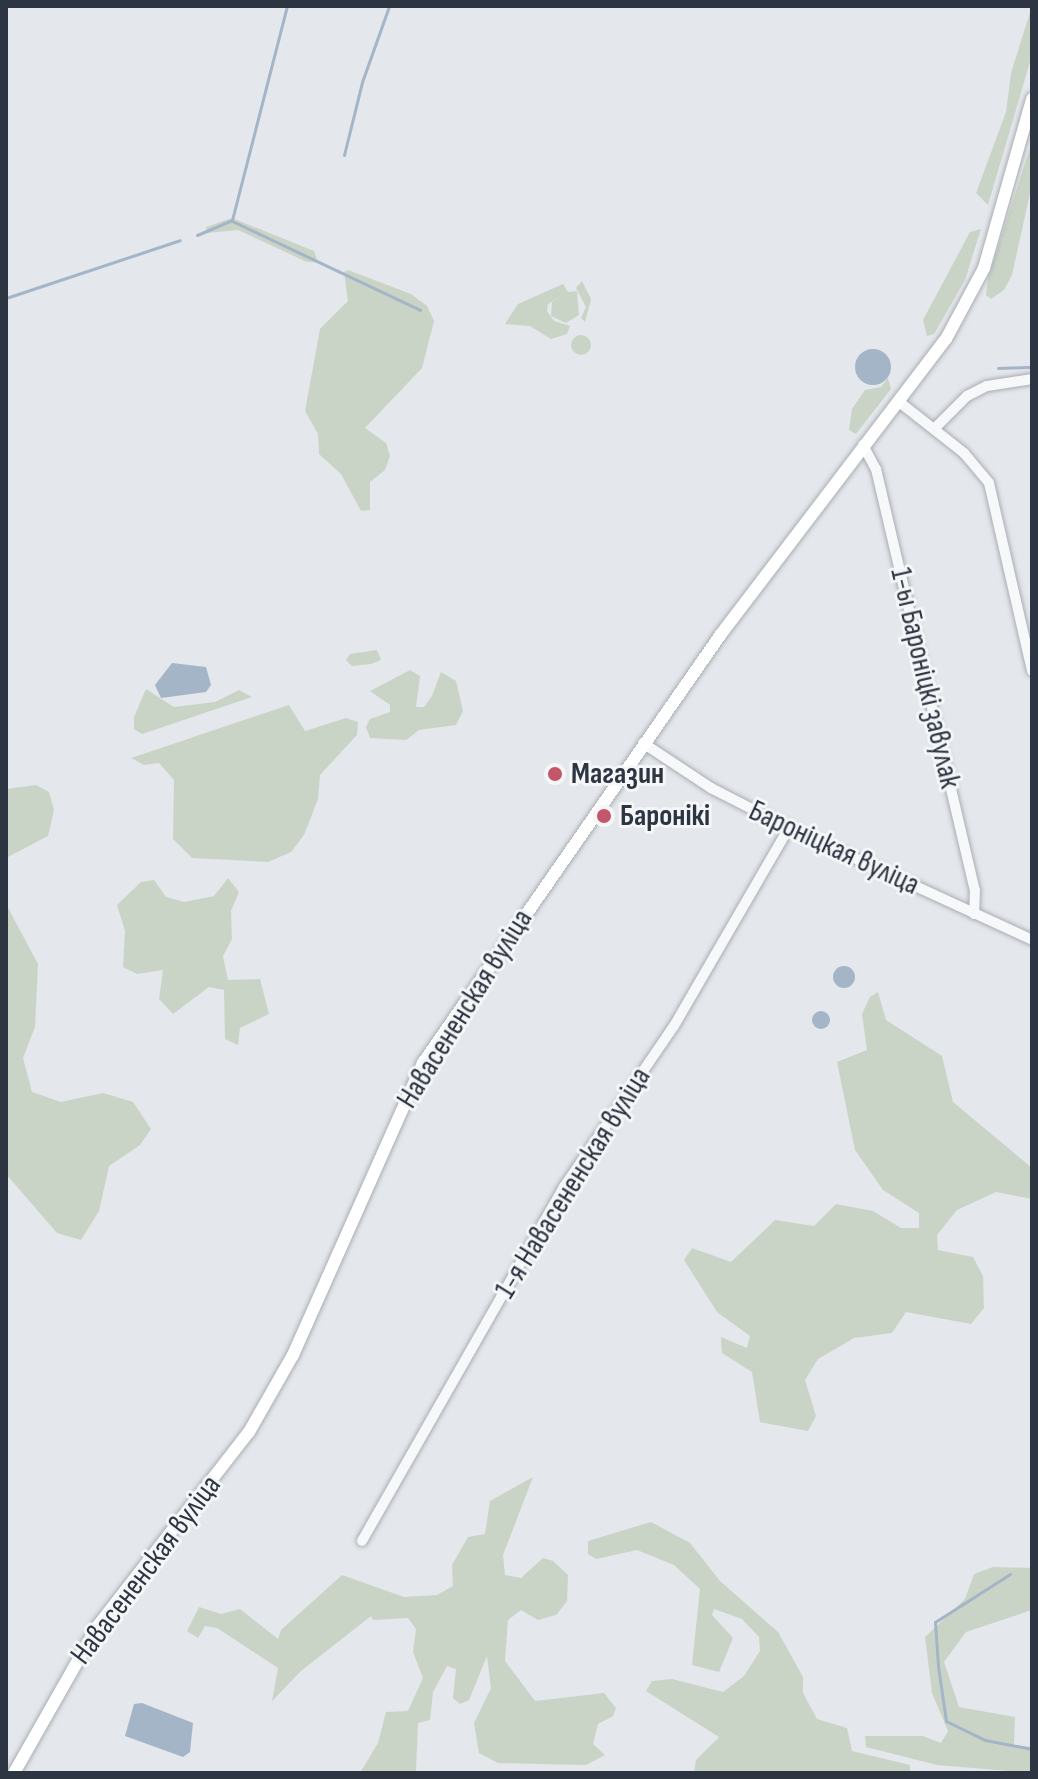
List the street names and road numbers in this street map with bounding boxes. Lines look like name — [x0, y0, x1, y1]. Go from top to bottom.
street label: 1-ы Бароніцкі завулак — [882, 564, 968, 792]
street label: Бароніцкая вуліца — [743, 793, 925, 903]
street label: Навасененская вуліца — [389, 903, 541, 1115]
street label: 1-я Навасененская вуліца — [487, 1061, 659, 1305]
street label: Навасененская вуліца — [63, 1468, 229, 1672]

